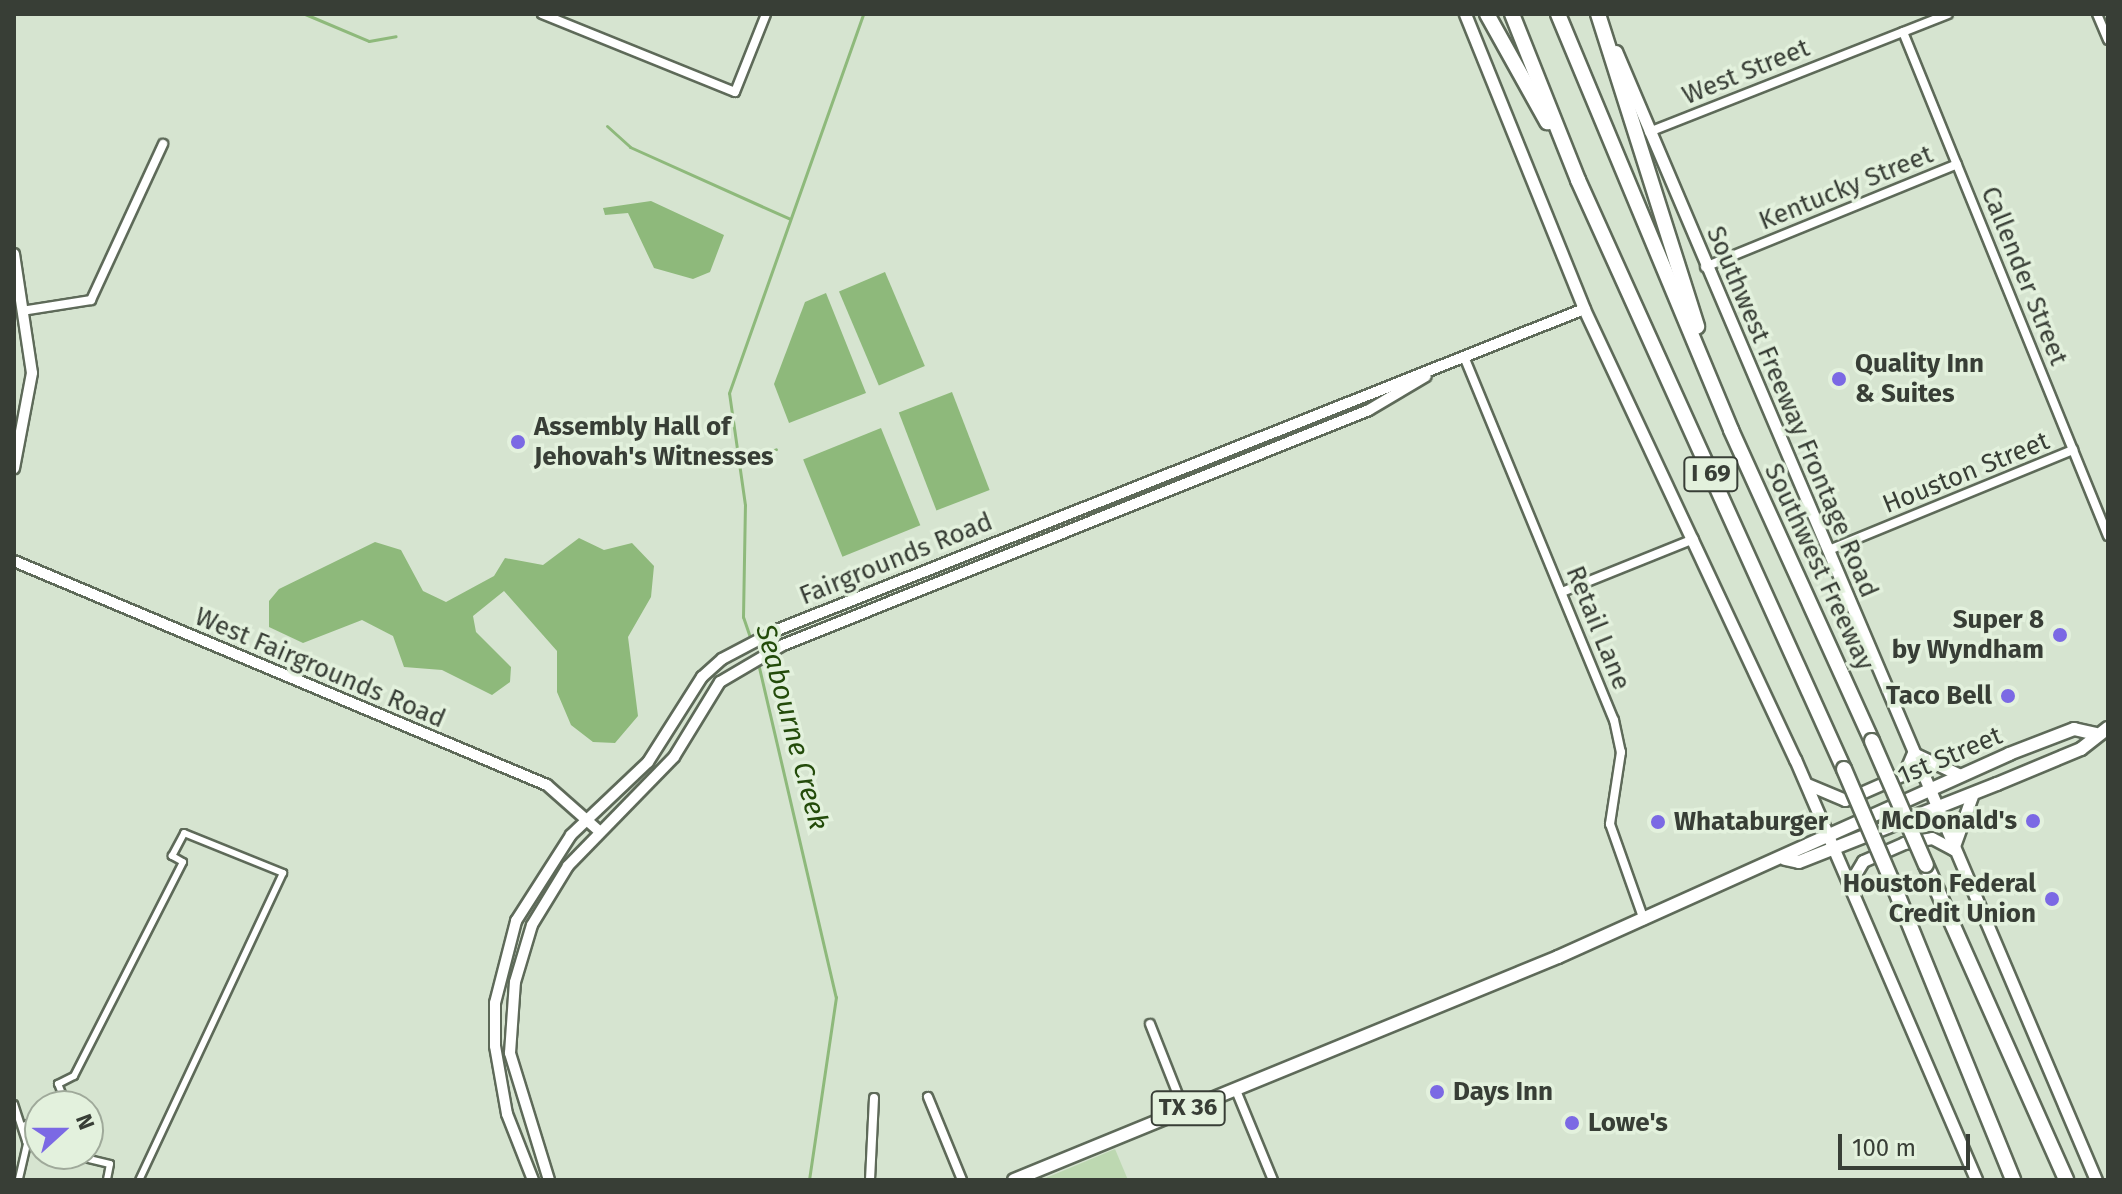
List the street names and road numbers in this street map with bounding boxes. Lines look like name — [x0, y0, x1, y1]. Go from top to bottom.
street label: West Street — [1678, 32, 1814, 112]
street label: Kentucky Street — [1754, 139, 1938, 237]
street label: Callender Street — [1974, 182, 2074, 370]
street label: Southwest Freeway Frontage Road — [1699, 222, 1885, 602]
street label: Houston Street — [1878, 425, 2054, 521]
road number: I 69 — [1683, 454, 1739, 494]
street label: Southwest Freeway — [1757, 459, 1881, 675]
street label: Fairgrounds Road — [795, 506, 997, 612]
street label: Retail Lane — [1559, 561, 1637, 695]
street label: West Fairgrounds Road — [190, 601, 450, 735]
street label: 1st Street — [1893, 720, 2007, 792]
road number: TX 36 — [1150, 1088, 1226, 1128]

